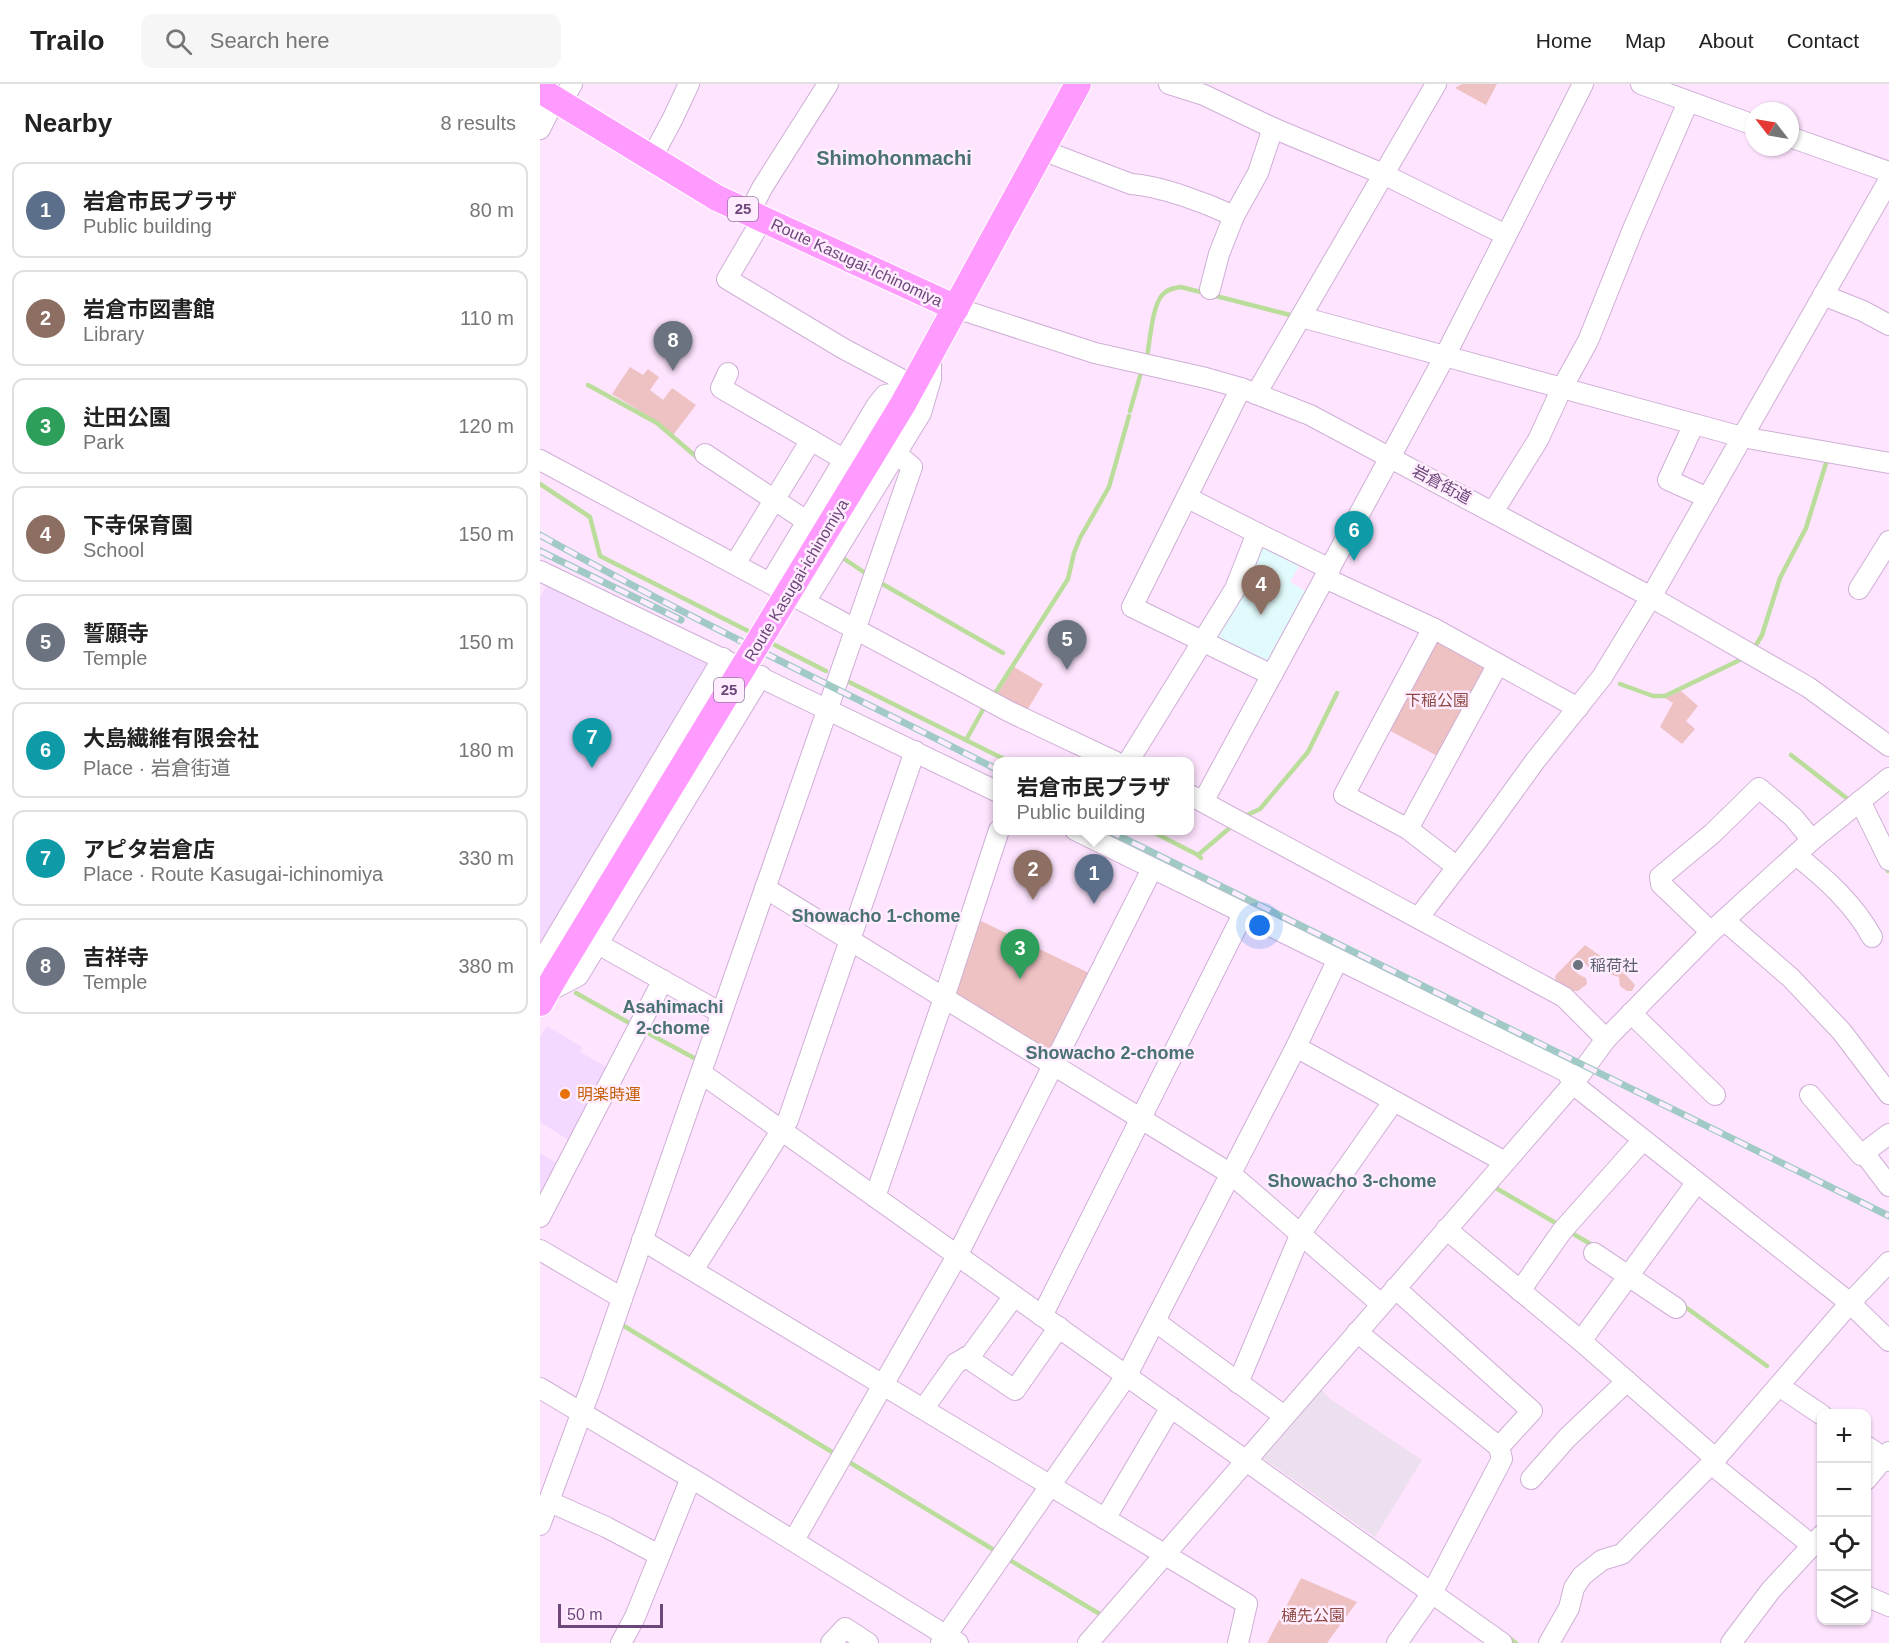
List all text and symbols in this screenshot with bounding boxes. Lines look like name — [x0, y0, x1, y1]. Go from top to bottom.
search box — [141, 14, 561, 68]
text: Trailo — [30, 25, 105, 56]
icon: search — [162, 25, 195, 58]
text: Search here — [210, 28, 330, 53]
text: Home — [1536, 29, 1592, 52]
text: Map — [1625, 29, 1666, 52]
text: About — [1699, 29, 1754, 52]
text: Contact — [1787, 29, 1859, 52]
north arrow — [1745, 102, 1799, 156]
text: Nearby — [24, 108, 112, 138]
text: 8 results — [440, 112, 516, 134]
district label: Shimohonmachi — [816, 147, 972, 169]
text: 岩倉市民プラザ — [83, 189, 237, 214]
road number: 25 — [728, 197, 758, 221]
text: 1 — [40, 199, 51, 221]
text: 80 m — [470, 199, 514, 221]
text: Public building — [83, 215, 212, 237]
street label: Route Kasugai-Ichinomiya — [769, 215, 945, 310]
text: 岩倉市図書館 — [83, 297, 215, 322]
text: 2 — [40, 307, 51, 329]
text: 110 m — [460, 307, 514, 329]
pin: 8 — [654, 322, 692, 371]
text: Library — [83, 323, 144, 345]
text: 辻田公園 — [83, 405, 171, 430]
text: 3 — [40, 415, 51, 437]
text: 120 m — [458, 415, 514, 437]
text: Park — [83, 431, 124, 453]
street label: 岩倉街道 — [1410, 462, 1474, 507]
street label: Route Kasugai-ichinomiya — [741, 496, 852, 664]
pin: 6 — [1334, 512, 1374, 561]
text: 下寺保育園 — [83, 513, 193, 538]
text: 4 — [40, 523, 51, 545]
text: 150 m — [458, 523, 514, 545]
text: School — [83, 539, 144, 561]
pin: 4 — [1242, 566, 1280, 615]
pin: 5 — [1048, 620, 1086, 670]
text: 誓願寺 — [83, 621, 149, 646]
text: 5 — [40, 631, 51, 653]
text: 150 m — [458, 631, 514, 653]
text: Temple — [83, 647, 147, 669]
road number: 25 — [714, 678, 744, 702]
park label: 下稲公園 — [1405, 692, 1469, 709]
pin: 7 — [572, 718, 612, 768]
text: 大島繊維有限会社 — [83, 726, 259, 751]
text: 6 — [40, 739, 51, 761]
text: 180 m — [458, 739, 514, 761]
text: Place · 岩倉街道 — [83, 757, 231, 779]
popup — [993, 757, 1194, 835]
text: 岩倉市民プラザ — [1016, 775, 1171, 800]
text: Public building — [1016, 801, 1145, 823]
text: アピタ岩倉店 — [83, 837, 215, 862]
text: 7 — [40, 847, 51, 869]
text: 330 m — [458, 847, 514, 869]
pin: 2 — [1014, 850, 1052, 900]
pin: 1 — [1074, 854, 1114, 904]
text: Place · Route Kasugai-ichinomiya — [83, 863, 383, 885]
district label: Showacho 1-chome — [791, 906, 961, 926]
your location — [1245, 911, 1274, 940]
pin: 3 — [1000, 930, 1040, 979]
text: 吉祥寺 — [83, 945, 149, 970]
text: 8 — [40, 955, 51, 977]
text: 380 m — [458, 955, 514, 977]
place label: 稲荷社 — [1590, 957, 1638, 974]
marker: 稲荷社 — [1571, 958, 1585, 972]
text: Temple — [83, 971, 147, 993]
district label: Asahimachi 2-chome — [622, 997, 724, 1038]
district label: Showacho 2-chome — [1025, 1043, 1195, 1063]
place label: 明楽時運 — [577, 1086, 641, 1103]
marker: 明楽時運 — [558, 1087, 572, 1101]
district label: Showacho 3-chome — [1267, 1171, 1437, 1191]
map controls — [1817, 1409, 1871, 1625]
button: + — [1817, 1409, 1871, 1463]
button: − — [1817, 1463, 1871, 1517]
button: locate — [1817, 1517, 1871, 1571]
button: layers — [1817, 1571, 1871, 1625]
scale bar — [558, 1601, 663, 1628]
text: 50 m — [567, 1606, 603, 1623]
park label: 樋先公園 — [1281, 1607, 1345, 1624]

